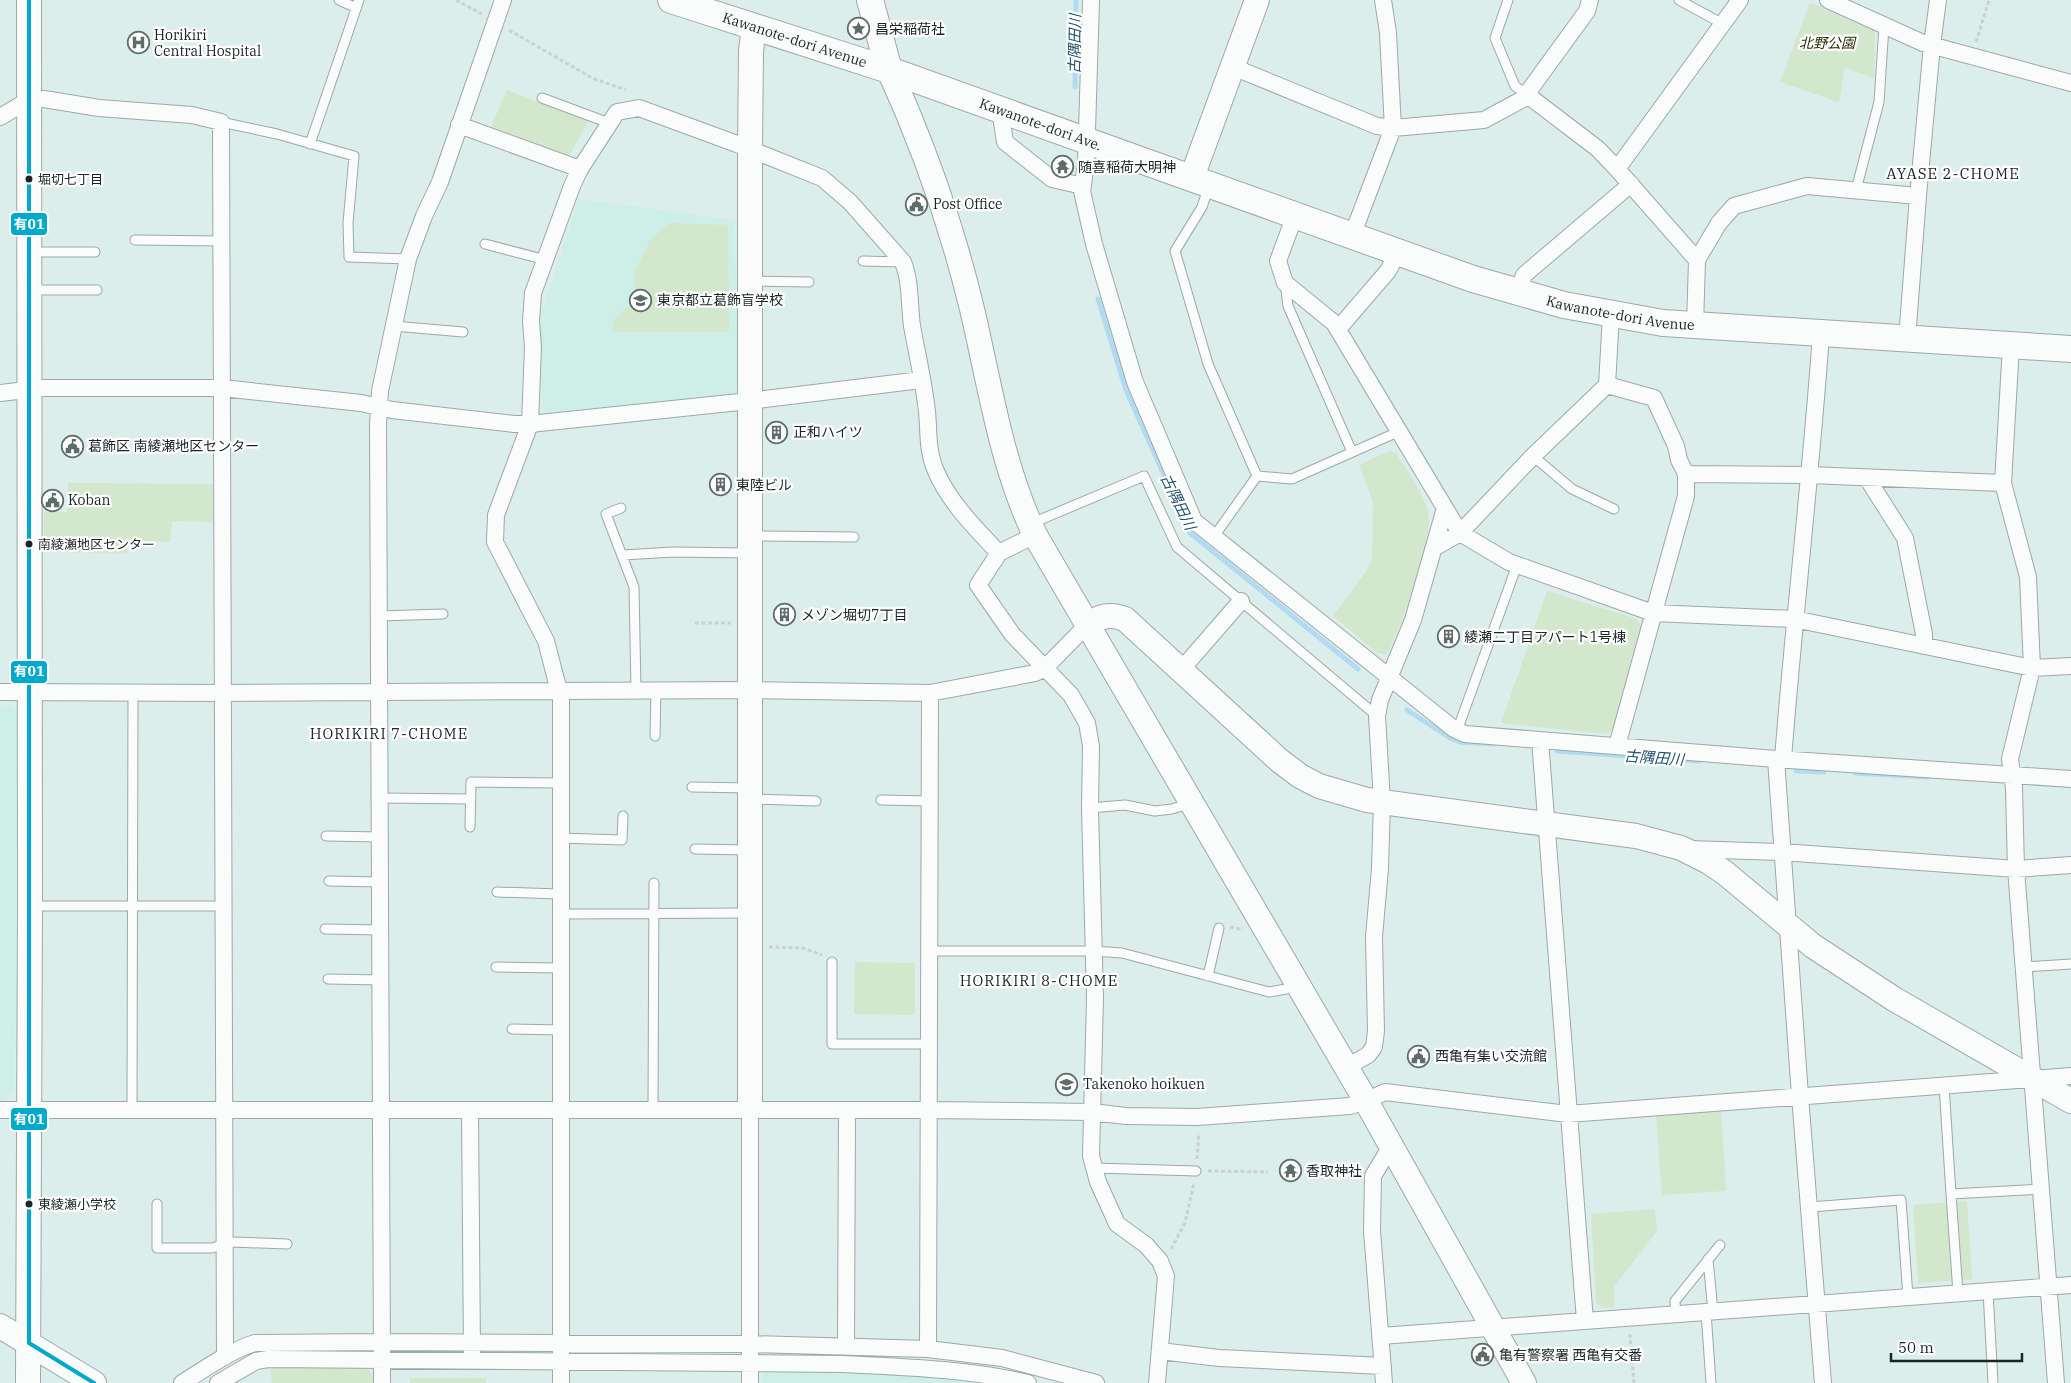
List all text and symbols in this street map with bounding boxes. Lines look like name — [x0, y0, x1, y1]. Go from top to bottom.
street label: Kawanote-dori Avenue — [720, 8, 869, 71]
water label: 古隅田川 — [1064, 12, 1085, 74]
place icon: 昌栄稲荷社 — [847, 17, 871, 41]
place label: 昌栄稲荷社 — [875, 20, 945, 38]
place label: Horikiri Central Hospital — [154, 26, 261, 60]
hospital icon: Horikiri Central Hospital — [126, 31, 150, 55]
park label: 北野公園 — [1799, 34, 1857, 52]
street label: Kawanote-dori Ave. — [977, 94, 1104, 154]
temple icon: 随喜稲荷大明神 — [1050, 155, 1074, 179]
place label: 随喜稲荷大明神 — [1078, 158, 1176, 176]
district label: AYASE 2-CHOME — [1886, 164, 2020, 183]
place label: 堀切七丁目 — [38, 171, 103, 188]
marker: 堀切七丁目 — [24, 174, 34, 184]
public building icon: Post Office — [905, 192, 929, 216]
place label: Post Office — [933, 195, 1003, 213]
line badge: 有01 — [10, 212, 48, 236]
text: 有01 — [14, 215, 44, 233]
school or university icon: 東京都立葛飾盲学校 — [629, 288, 653, 312]
place label: 東京都立葛飾盲学校 — [657, 291, 783, 309]
street label: Kawanote-dori Avenue — [1544, 291, 1695, 334]
building icon: 正和ハイツ — [765, 420, 789, 444]
place label: 正和ハイツ — [793, 423, 863, 441]
public building icon: 葛飾区 南綾瀬地区センター — [60, 434, 84, 458]
place label: 葛飾区 南綾瀬地区センター — [88, 437, 259, 455]
water label: 古隅田川 — [1157, 471, 1201, 535]
building icon: 東陸ビル — [708, 473, 732, 497]
place label: 東陸ビル — [736, 476, 792, 494]
public building icon: Koban — [40, 488, 64, 512]
place label: Koban — [68, 491, 111, 509]
place label: 南綾瀬地区センター — [38, 536, 155, 553]
marker: 南綾瀬地区センター — [24, 539, 34, 549]
building icon: メゾン堀切7丁目 — [773, 603, 797, 627]
place label: メゾン堀切7丁目 — [801, 606, 907, 624]
building icon: 綾瀬二丁目アパート1号棟 — [1436, 625, 1460, 649]
place label: 綾瀬二丁目アパート1号棟 — [1464, 628, 1626, 646]
line badge: 有01 — [10, 660, 48, 684]
text: 有01 — [14, 662, 44, 680]
district label: HORIKIRI 7-CHOME — [310, 724, 468, 743]
water label: 古隅田川 — [1623, 746, 1687, 769]
district label: HORIKIRI 8-CHOME — [960, 971, 1118, 990]
public building icon: 西亀有集い交流館 — [1407, 1044, 1431, 1068]
place label: 西亀有集い交流館 — [1435, 1047, 1547, 1065]
school or university icon: Takenoko hoikuen — [1055, 1072, 1079, 1096]
place label: Takenoko hoikuen — [1083, 1075, 1205, 1093]
line badge: 有01 — [10, 1107, 48, 1131]
text: 有01 — [14, 1110, 44, 1128]
temple icon: 香取神社 — [1278, 1159, 1302, 1183]
place label: 香取神社 — [1306, 1162, 1362, 1180]
place label: 東綾瀬小学校 — [38, 1196, 116, 1213]
marker: 東綾瀬小学校 — [24, 1199, 34, 1209]
scale bar — [1891, 1330, 2022, 1362]
text: 50 m — [1898, 1338, 1934, 1357]
public building icon: 亀有警察署 西亀有交番 — [1471, 1343, 1495, 1367]
place label: 亀有警察署 西亀有交番 — [1499, 1346, 1642, 1364]

